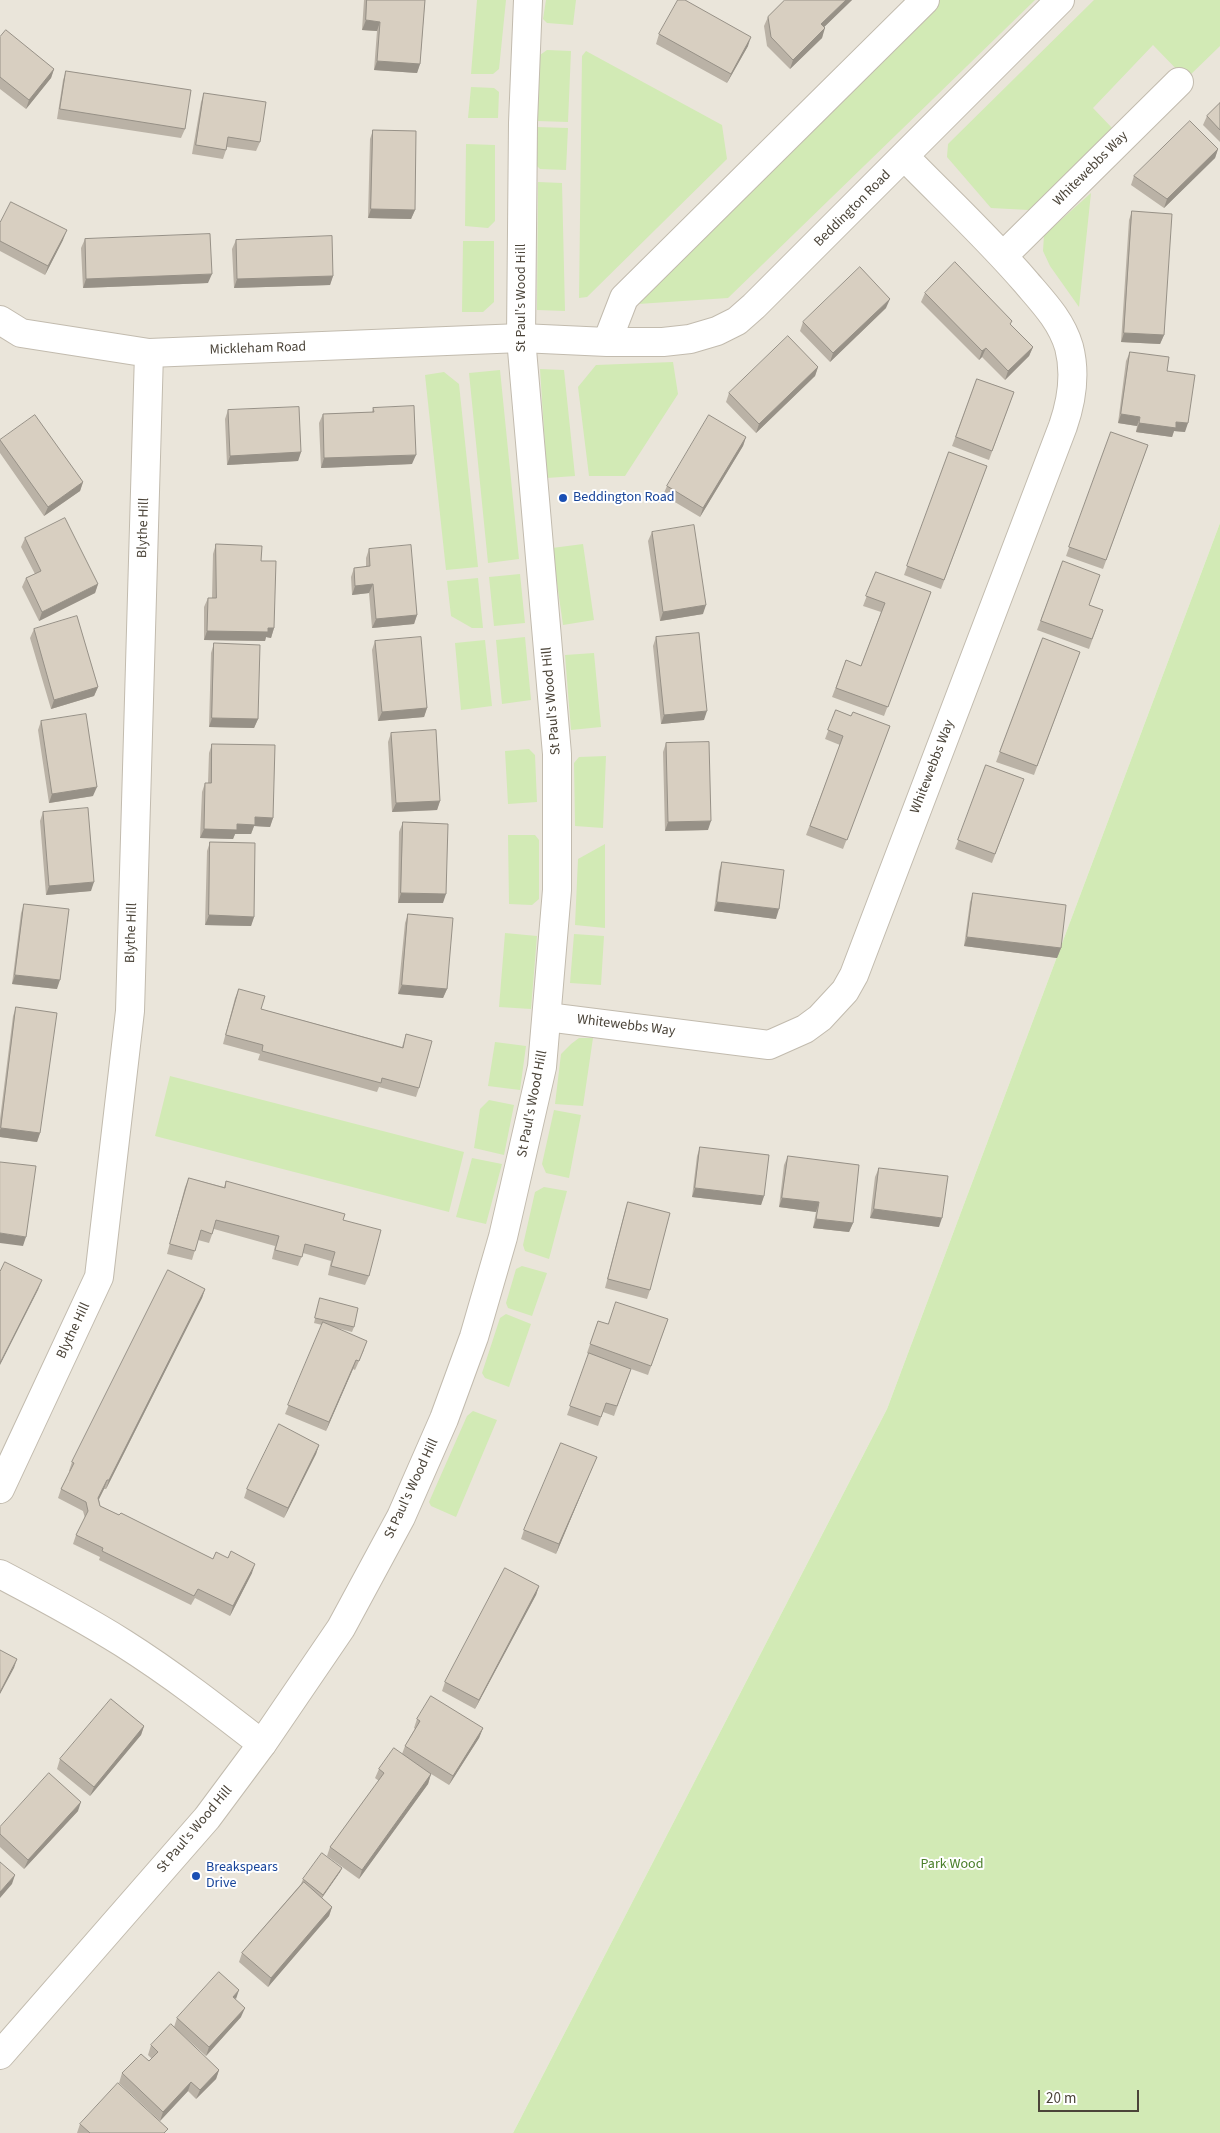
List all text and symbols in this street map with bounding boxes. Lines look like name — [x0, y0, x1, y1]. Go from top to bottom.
street label: Whitewebbs Way — [1050, 128, 1132, 210]
street label: Beddington Road — [811, 167, 895, 251]
street label: St Paul's Wood Hill — [514, 244, 530, 352]
street label: Mickleham Road — [209, 339, 307, 359]
place label: Beddington Road — [573, 490, 675, 506]
marker: Beddington Road — [557, 492, 569, 504]
street label: Blythe Hill — [135, 498, 153, 558]
street label: St Paul's Wood Hill — [539, 646, 565, 756]
street label: Whitewebbs Way — [907, 718, 959, 816]
street label: Blythe Hill — [123, 903, 141, 963]
street label: Whitewebbs Way — [576, 1012, 676, 1040]
street label: St Paul's Wood Hill — [514, 1049, 552, 1159]
street label: Blythe Hill — [54, 1300, 94, 1362]
street label: St Paul's Wood Hill — [381, 1436, 443, 1542]
street label: St Paul's Wood Hill — [154, 1783, 236, 1877]
park label: Park Wood — [921, 1857, 983, 1873]
place label: Breakspears Drive — [206, 1860, 278, 1892]
marker: Breakspears Drive — [190, 1870, 202, 1882]
scale bar — [1040, 2080, 1141, 2112]
text: 20 m — [1046, 2088, 1076, 2109]

